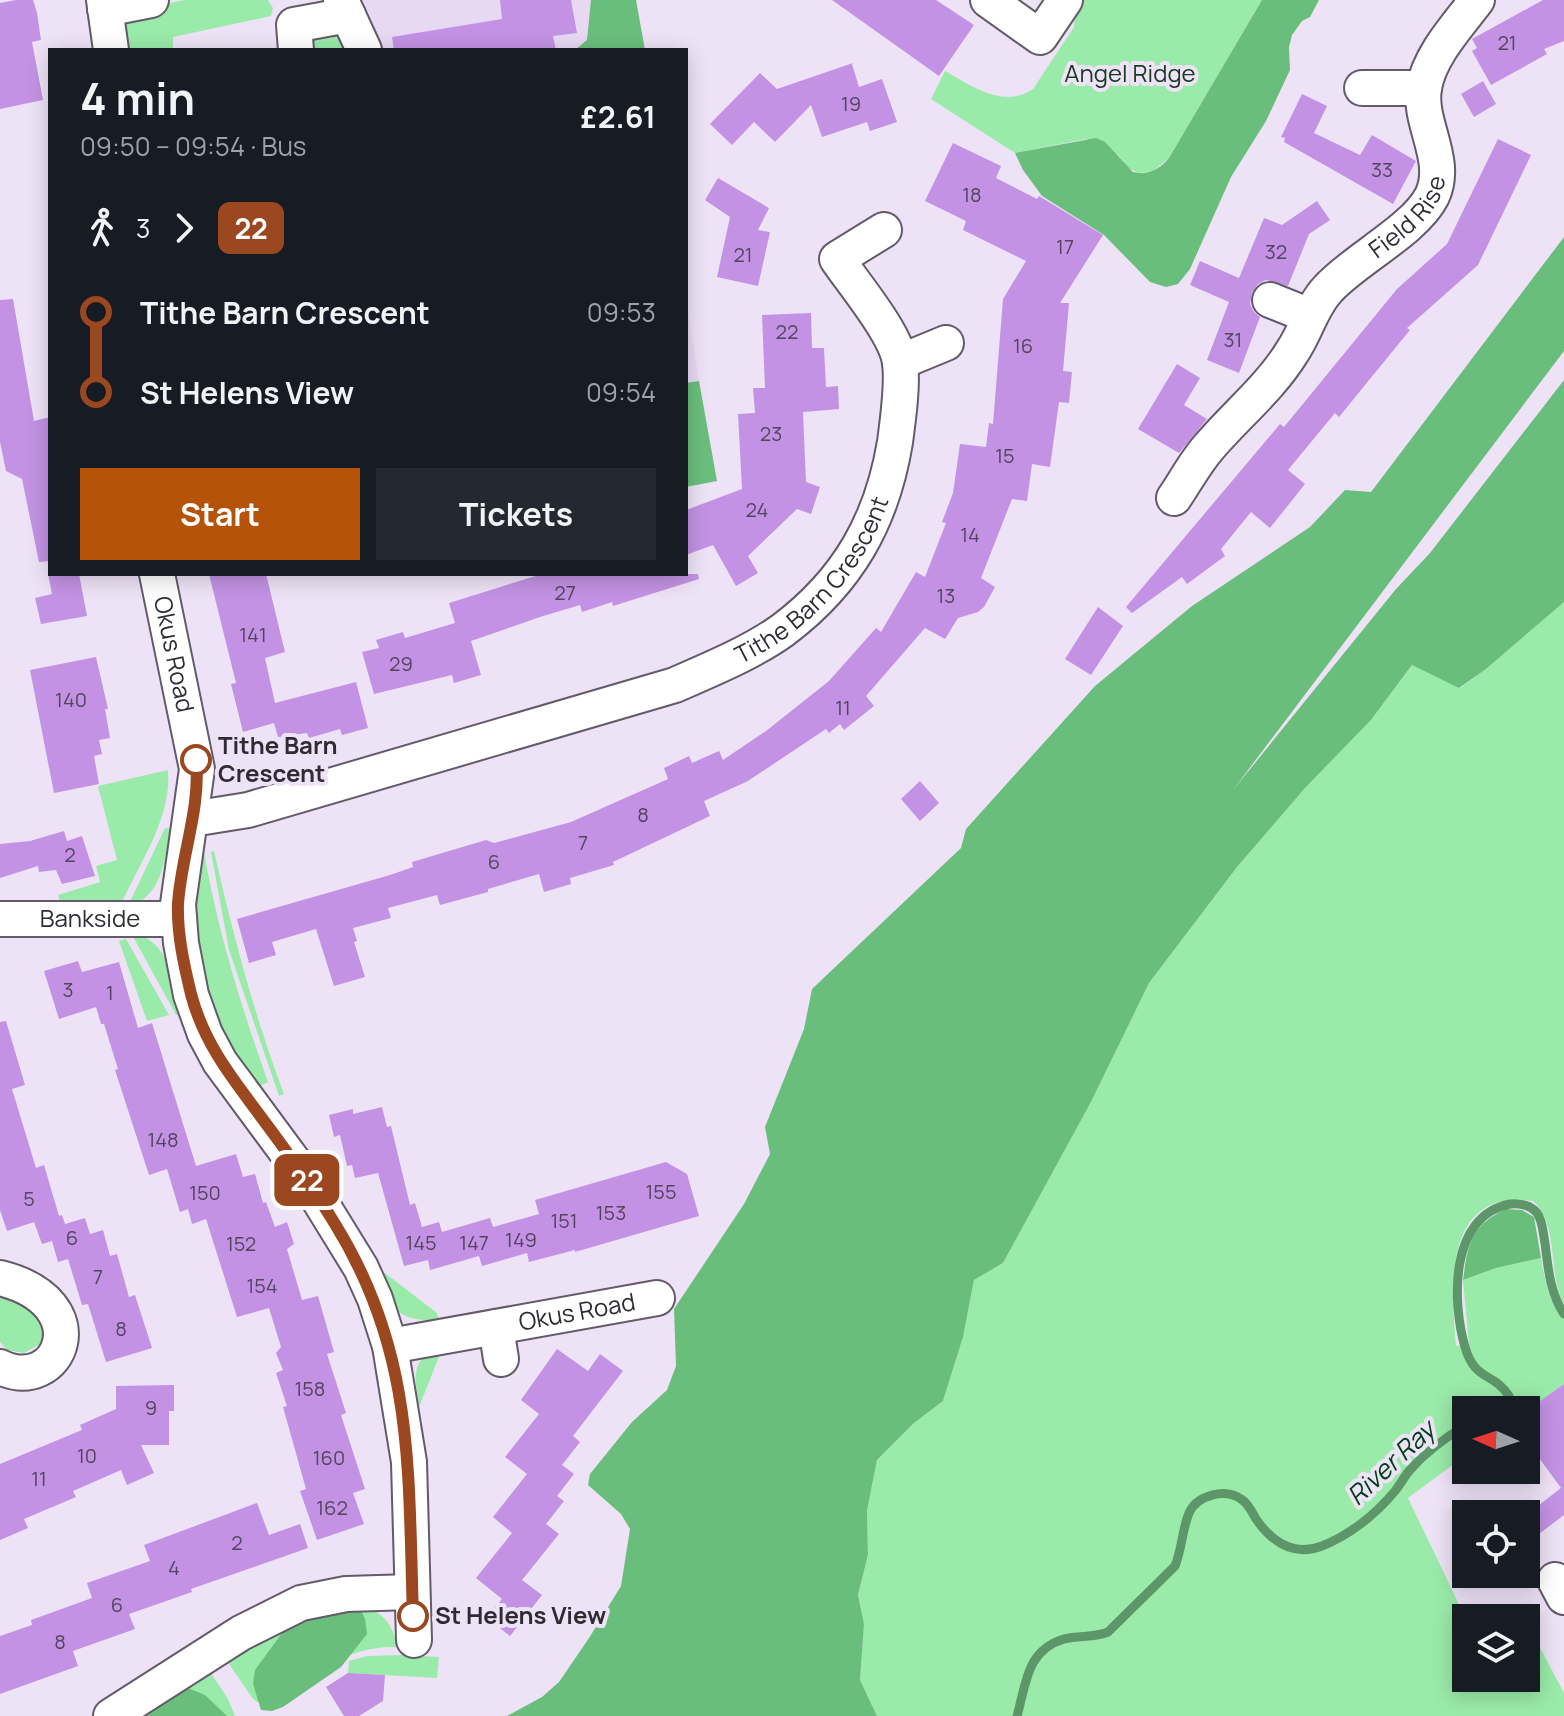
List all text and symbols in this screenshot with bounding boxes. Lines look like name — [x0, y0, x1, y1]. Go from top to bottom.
house number: 21 — [1497, 29, 1517, 56]
park label: Angel Ridge — [1064, 56, 1196, 89]
text: 4 min — [80, 68, 195, 128]
house number: 19 — [841, 90, 861, 117]
text: £2.61 — [581, 96, 656, 137]
text: 09:50 – 09:54 · Bus — [80, 128, 307, 164]
house number: 33 — [1371, 156, 1393, 183]
street label: Field Rise — [1361, 173, 1452, 265]
house number: 18 — [962, 181, 982, 208]
icon: walk — [80, 206, 124, 250]
icon: forward — [162, 206, 206, 250]
text: 22 — [234, 209, 268, 247]
text: 3 — [136, 210, 150, 246]
house number: 17 — [1056, 233, 1074, 260]
house number: 32 — [1265, 238, 1287, 265]
house number: 21 — [733, 241, 753, 268]
text: Tithe Barn Crescent — [140, 292, 430, 333]
text: 09:53 — [587, 294, 656, 330]
house number: 22 — [776, 318, 798, 345]
house number: 31 — [1224, 326, 1242, 353]
house number: 16 — [1013, 332, 1033, 359]
text: St Helens View — [140, 372, 354, 413]
text: 09:54 — [586, 374, 656, 410]
house number: 23 — [760, 420, 782, 447]
house number: 15 — [995, 442, 1015, 469]
button: Start — [80, 468, 360, 560]
button: Tickets — [376, 468, 656, 560]
street label: Tithe Barn Crescent — [729, 491, 895, 670]
house number: 24 — [746, 496, 768, 523]
house number: 14 — [960, 521, 980, 548]
house number: 27 — [554, 579, 576, 606]
house number: 13 — [937, 582, 955, 609]
street label: Okus Road — [147, 593, 203, 715]
house number: 141 — [239, 621, 267, 648]
house number: 29 — [389, 650, 413, 677]
house number: 140 — [55, 686, 87, 713]
house number: 11 — [835, 694, 851, 721]
place label: Tithe Barn Crescent — [218, 728, 338, 789]
marker: Tithe Barn Crescent — [181, 745, 211, 775]
house number: 8 — [637, 801, 649, 828]
house number: 7 — [578, 829, 588, 856]
house number: 2 — [64, 841, 76, 868]
house number: 6 — [488, 848, 500, 875]
street label: Bankside — [40, 901, 140, 934]
house number: 3 — [62, 976, 74, 1003]
house number: 1 — [106, 979, 114, 1006]
house number: 148 — [147, 1126, 179, 1153]
line badge: 22 — [271, 1154, 343, 1206]
text: 22 — [290, 1161, 324, 1199]
house number: 155 — [646, 1178, 676, 1205]
house number: 150 — [189, 1179, 221, 1206]
house number: 5 — [23, 1185, 35, 1212]
house number: 153 — [596, 1199, 626, 1226]
house number: 151 — [550, 1207, 578, 1234]
house number: 6 — [66, 1224, 78, 1251]
house number: 149 — [505, 1226, 537, 1253]
house number: 145 — [405, 1229, 437, 1256]
house number: 147 — [459, 1229, 489, 1256]
house number: 152 — [226, 1230, 256, 1257]
house number: 7 — [93, 1263, 103, 1290]
house number: 154 — [246, 1272, 278, 1299]
street label: Okus Road — [516, 1284, 638, 1338]
house number: 8 — [115, 1315, 127, 1342]
house number: 158 — [295, 1375, 325, 1402]
house number: 9 — [145, 1394, 157, 1421]
north arrow — [1452, 1396, 1540, 1484]
map controls — [1452, 1396, 1540, 1692]
water label: River Ray — [1338, 1410, 1445, 1513]
house number: 10 — [77, 1442, 97, 1469]
house number: 160 — [313, 1444, 345, 1471]
house number: 11 — [31, 1465, 47, 1492]
house number: 162 — [316, 1494, 348, 1521]
button: locate — [1452, 1500, 1540, 1588]
house number: 2 — [231, 1529, 243, 1556]
house number: 4 — [168, 1554, 180, 1581]
house number: 6 — [111, 1591, 123, 1618]
place label: St Helens View — [435, 1598, 606, 1631]
marker: St Helens View — [398, 1601, 428, 1631]
button: layers — [1452, 1604, 1540, 1692]
house number: 8 — [54, 1628, 66, 1655]

